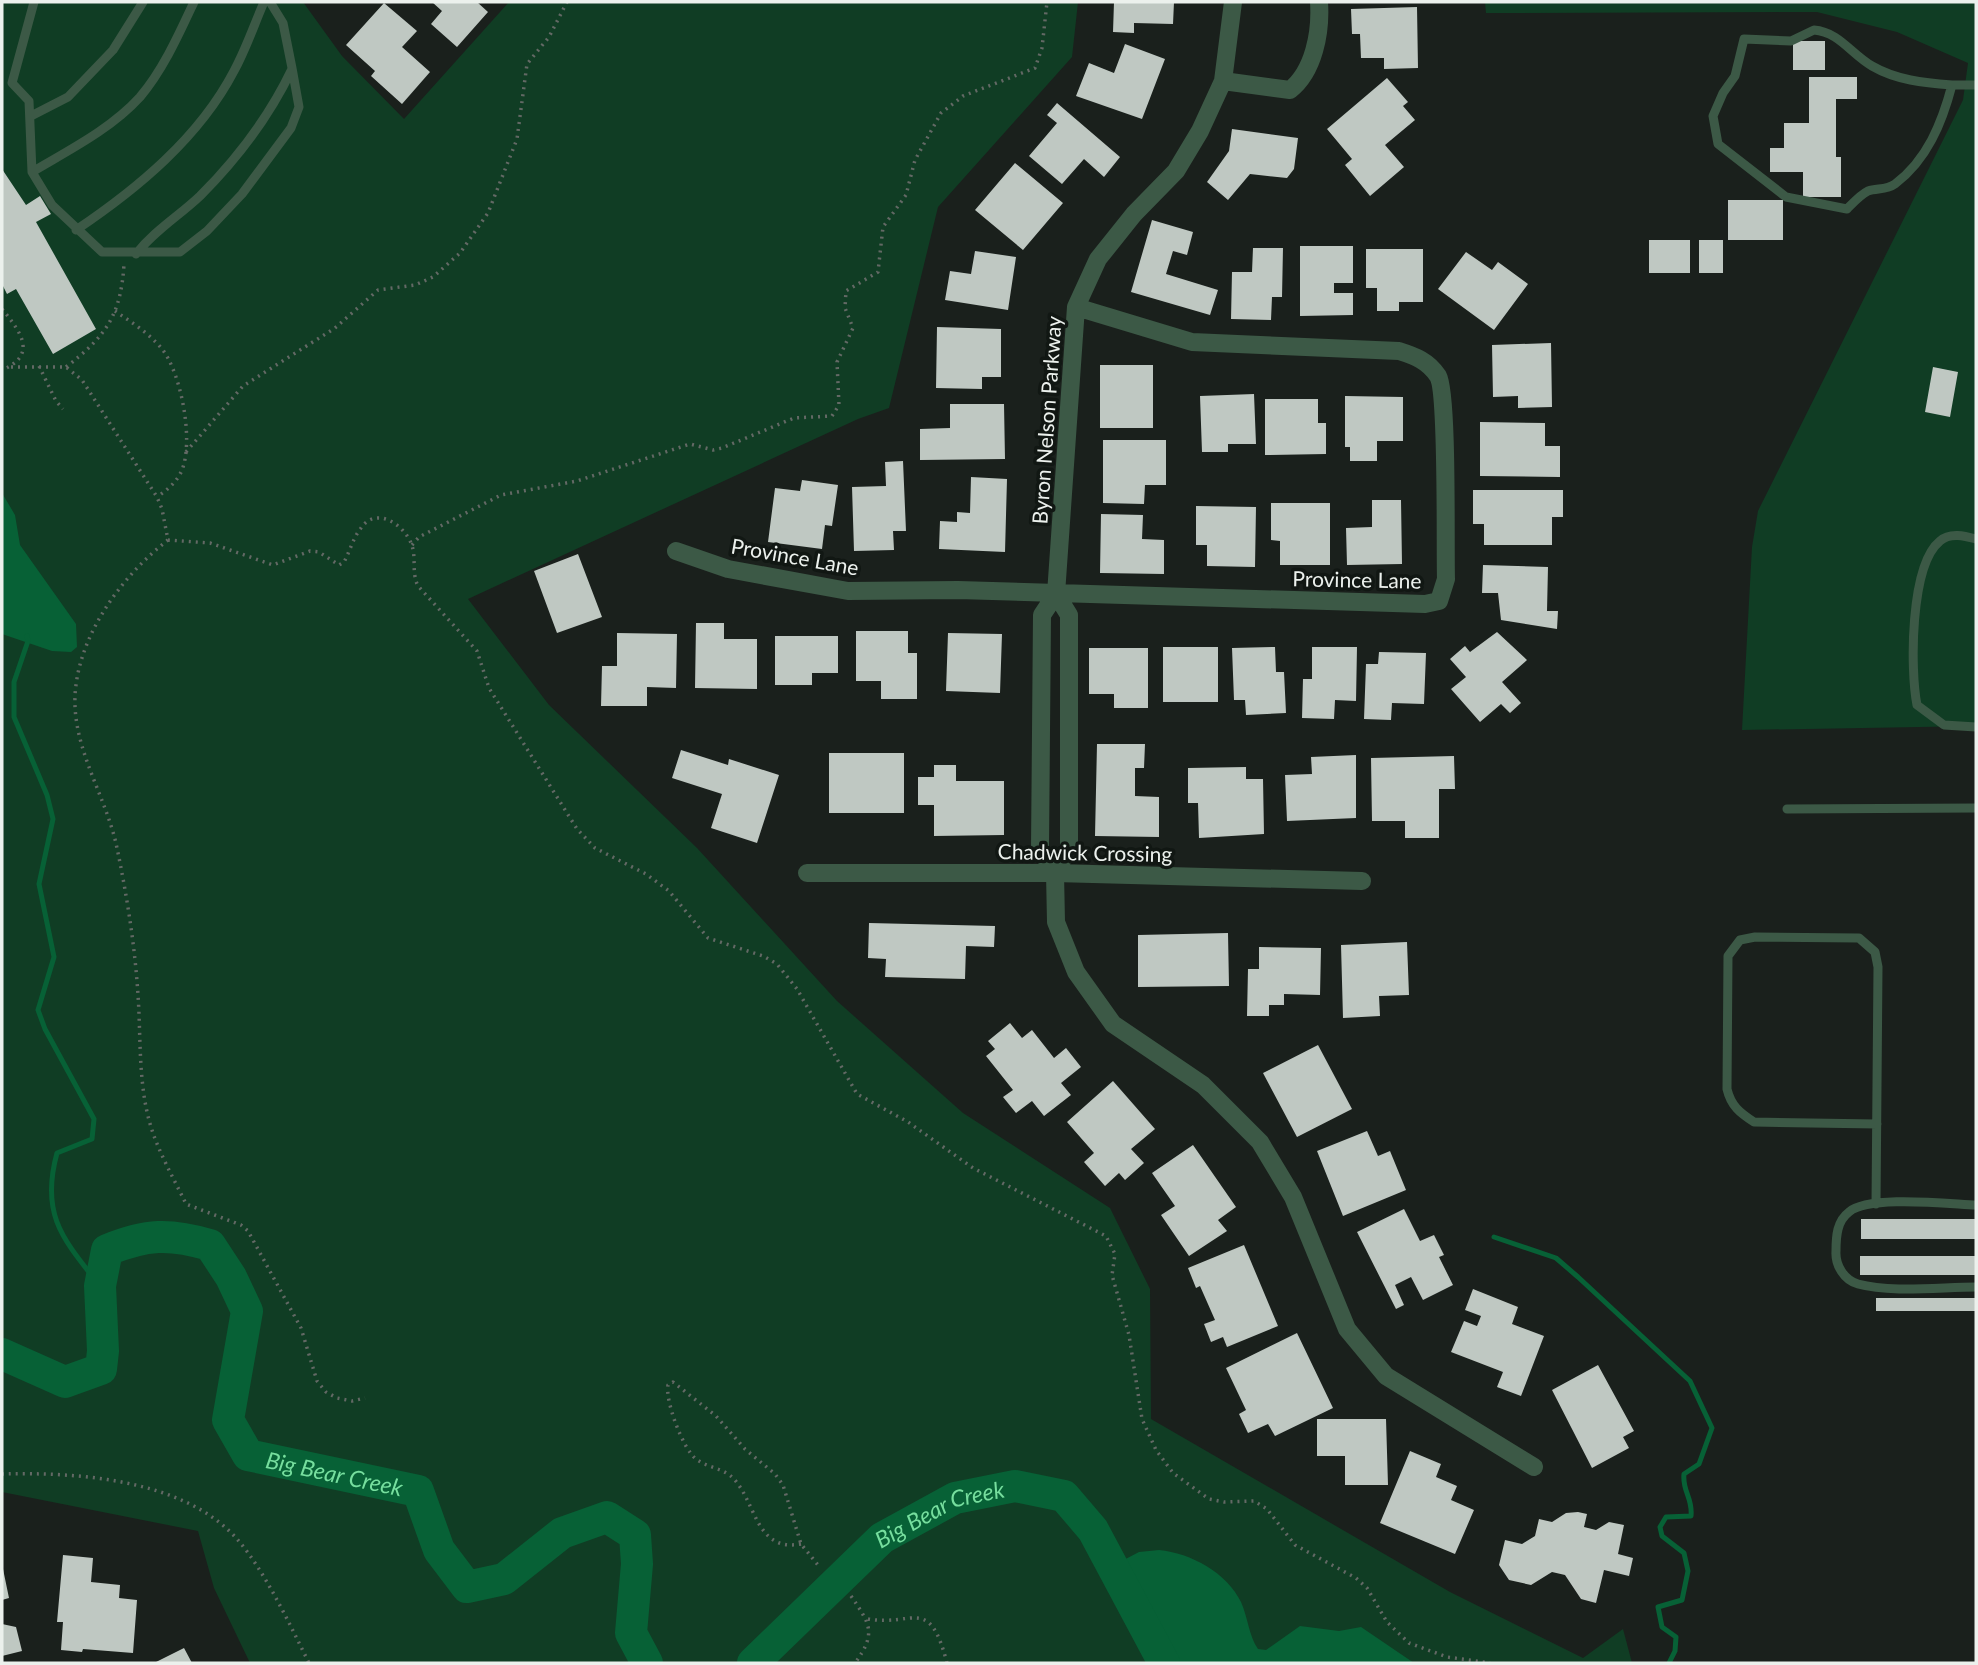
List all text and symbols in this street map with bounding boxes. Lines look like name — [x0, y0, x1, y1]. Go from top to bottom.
street label: Byron Nelson Parkway — [1026, 315, 1066, 525]
street label: Province Lane — [729, 532, 861, 580]
street label: Province Lane — [1292, 565, 1422, 593]
street label: Chadwick Crossing — [998, 838, 1173, 866]
water label: Big Bear Creek — [263, 1445, 407, 1502]
water label: Big Bear Creek — [870, 1474, 1008, 1553]

